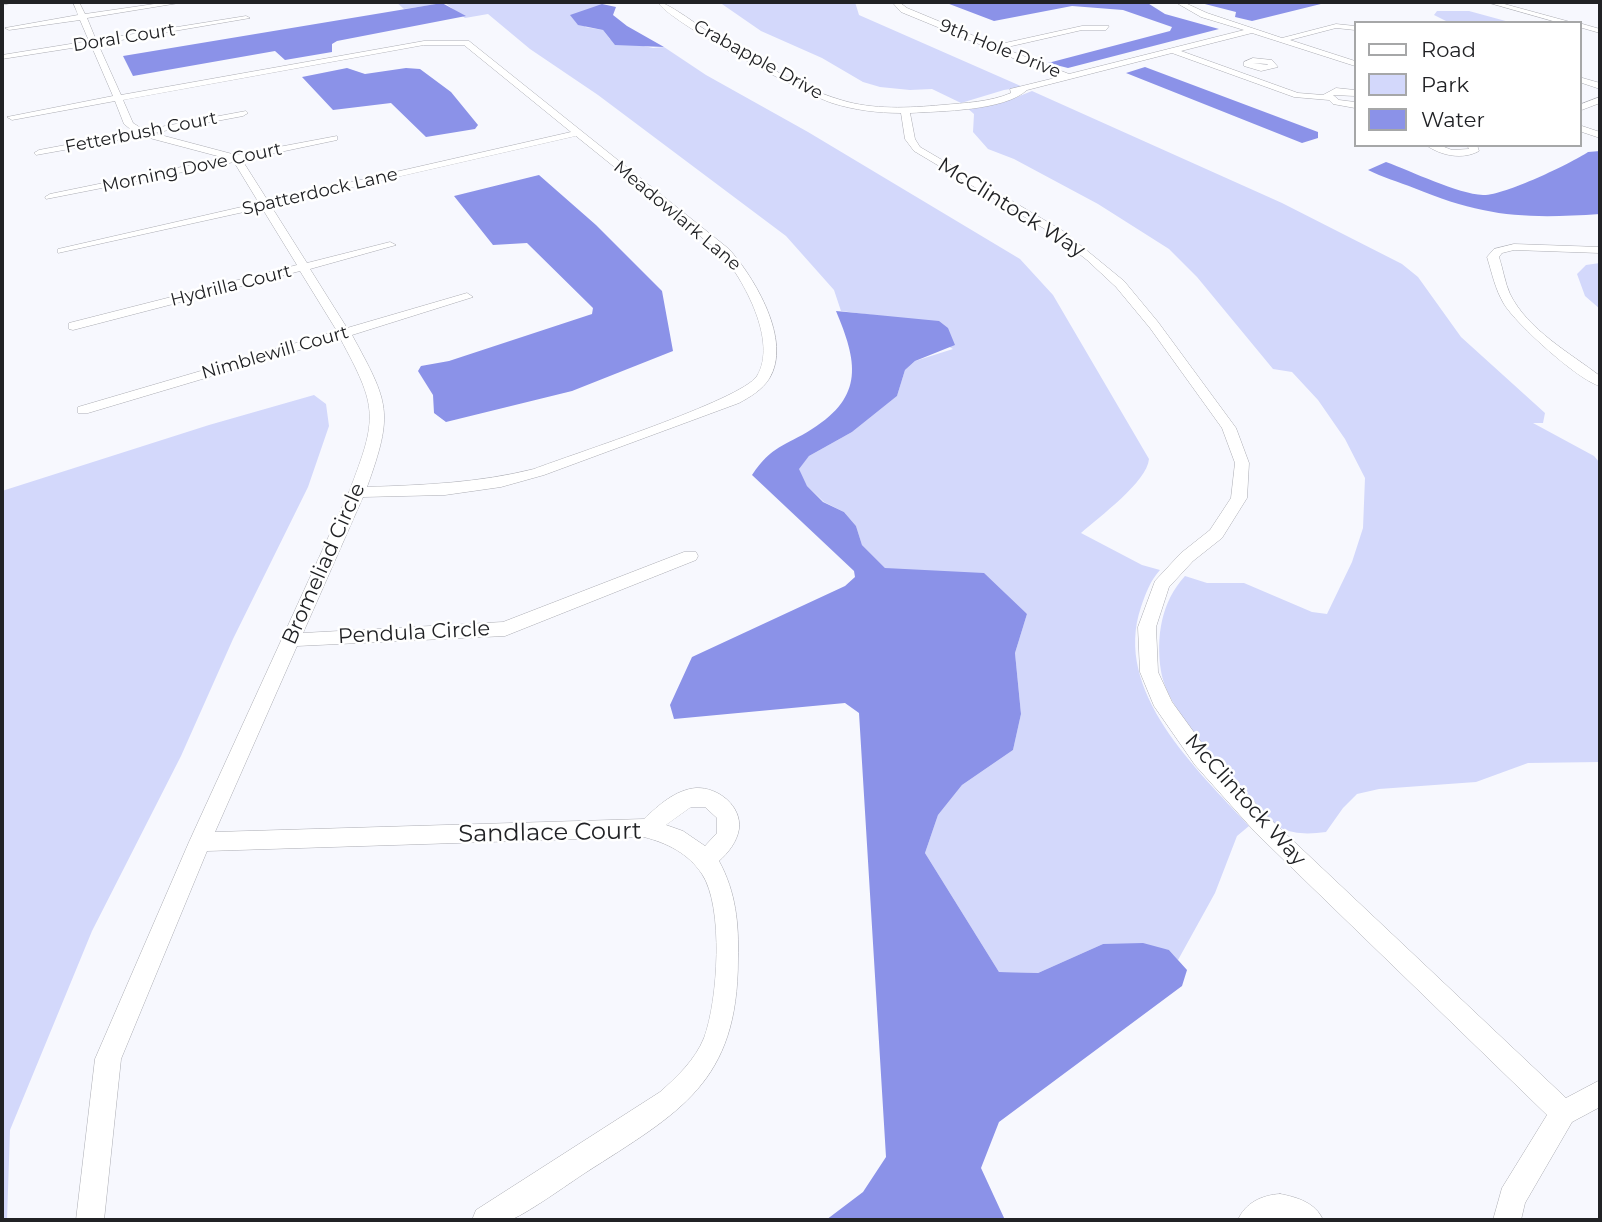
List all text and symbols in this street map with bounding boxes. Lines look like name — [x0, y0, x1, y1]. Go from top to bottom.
street label: Crabapple Drive — [690, 15, 826, 105]
street label: 9th Hole Drive — [936, 15, 1064, 83]
street label: Doral Court — [71, 19, 177, 57]
legend — [1354, 21, 1581, 147]
text: Road — [1421, 37, 1476, 62]
text: Park — [1421, 72, 1469, 97]
text: Water — [1421, 107, 1485, 132]
street label: Fetterbush Court — [63, 108, 219, 158]
street label: Morning Dove Court — [100, 138, 284, 198]
street label: McClintock Way — [933, 153, 1089, 263]
street label: Meadowlark Lane — [609, 156, 745, 276]
street label: Spatterdock Lane — [240, 164, 400, 220]
street label: Hydrilla Court — [168, 261, 294, 311]
street label: Nimblewill Court — [199, 322, 351, 384]
street label: Bromeliad Circle — [277, 479, 371, 649]
street label: Pendula Circle — [337, 616, 491, 650]
street label: McClintock Way — [1179, 729, 1311, 871]
street label: Sandlace Court — [458, 817, 642, 849]

